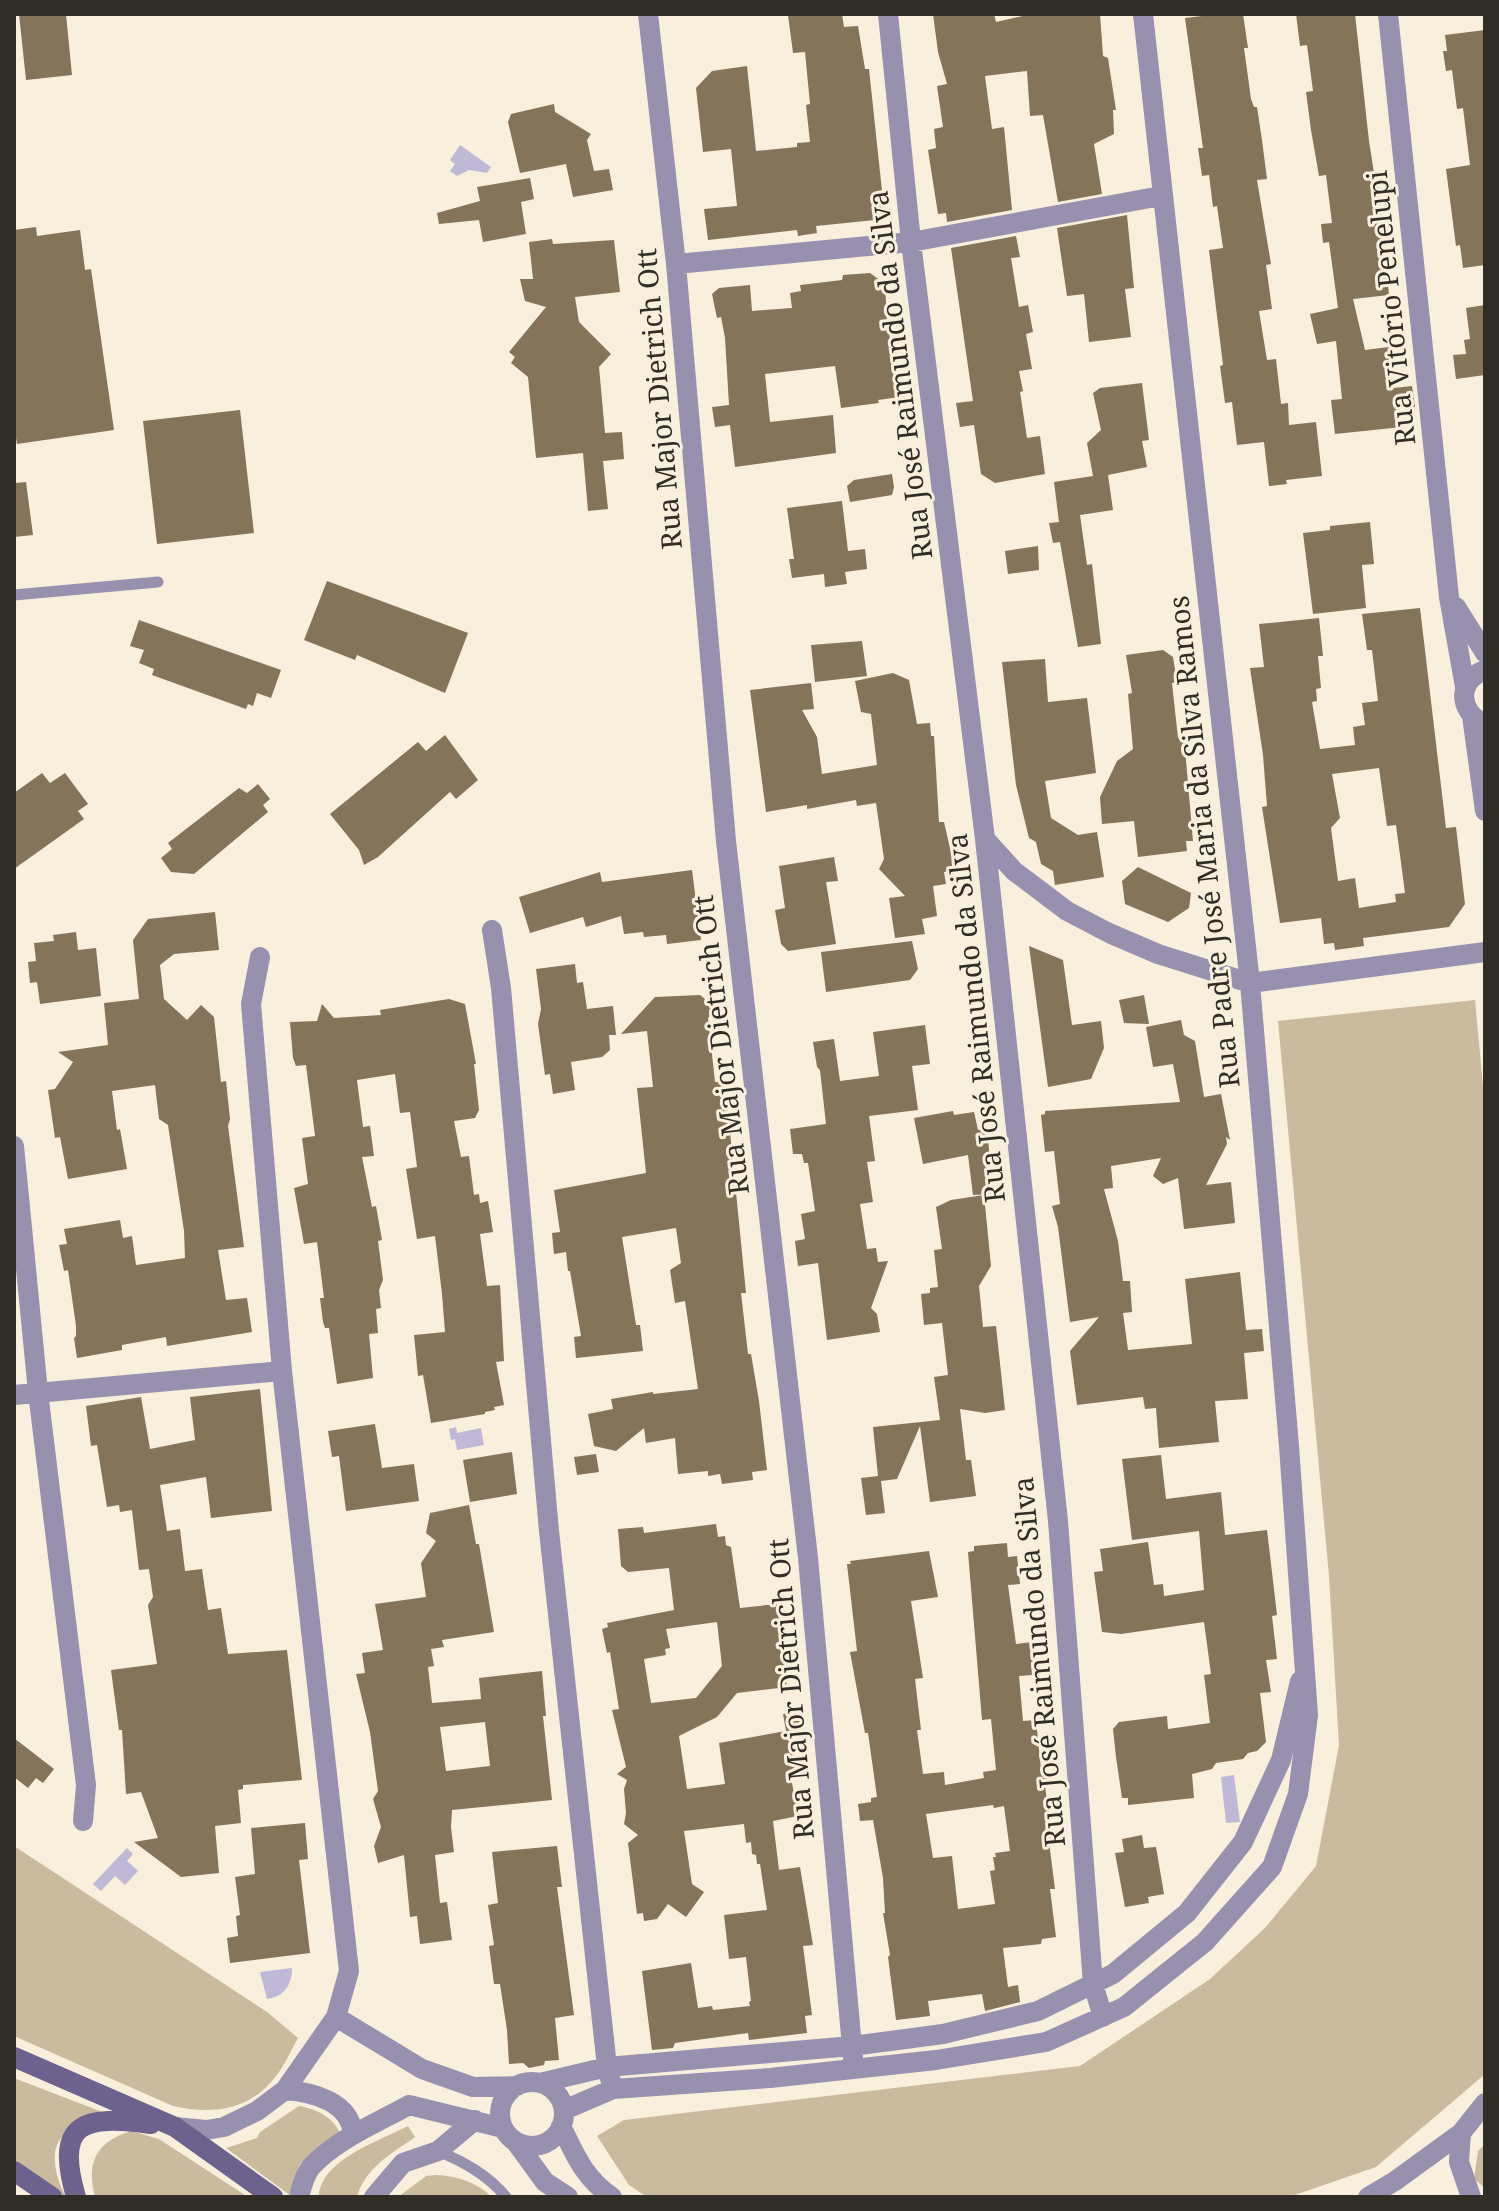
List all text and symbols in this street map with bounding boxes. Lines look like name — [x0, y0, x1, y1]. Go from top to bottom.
street label: Rua Vitório Penelupi — [1357, 169, 1423, 447]
street label: Rua José Raimundo da Silva — [858, 189, 940, 562]
street label: Rua Major Dietrich Ott — [626, 247, 690, 551]
street label: Rua Padre José Maria da Silva Ramos — [1158, 594, 1248, 1090]
street label: Rua José Raimundo da Silva — [937, 831, 1013, 1205]
street label: Rua Major Dietrich Ott — [683, 893, 757, 1197]
street label: Rua José Raimundo da Silva — [1003, 1475, 1073, 1849]
street label: Rua Major Dietrich Ott — [758, 1537, 822, 1841]

